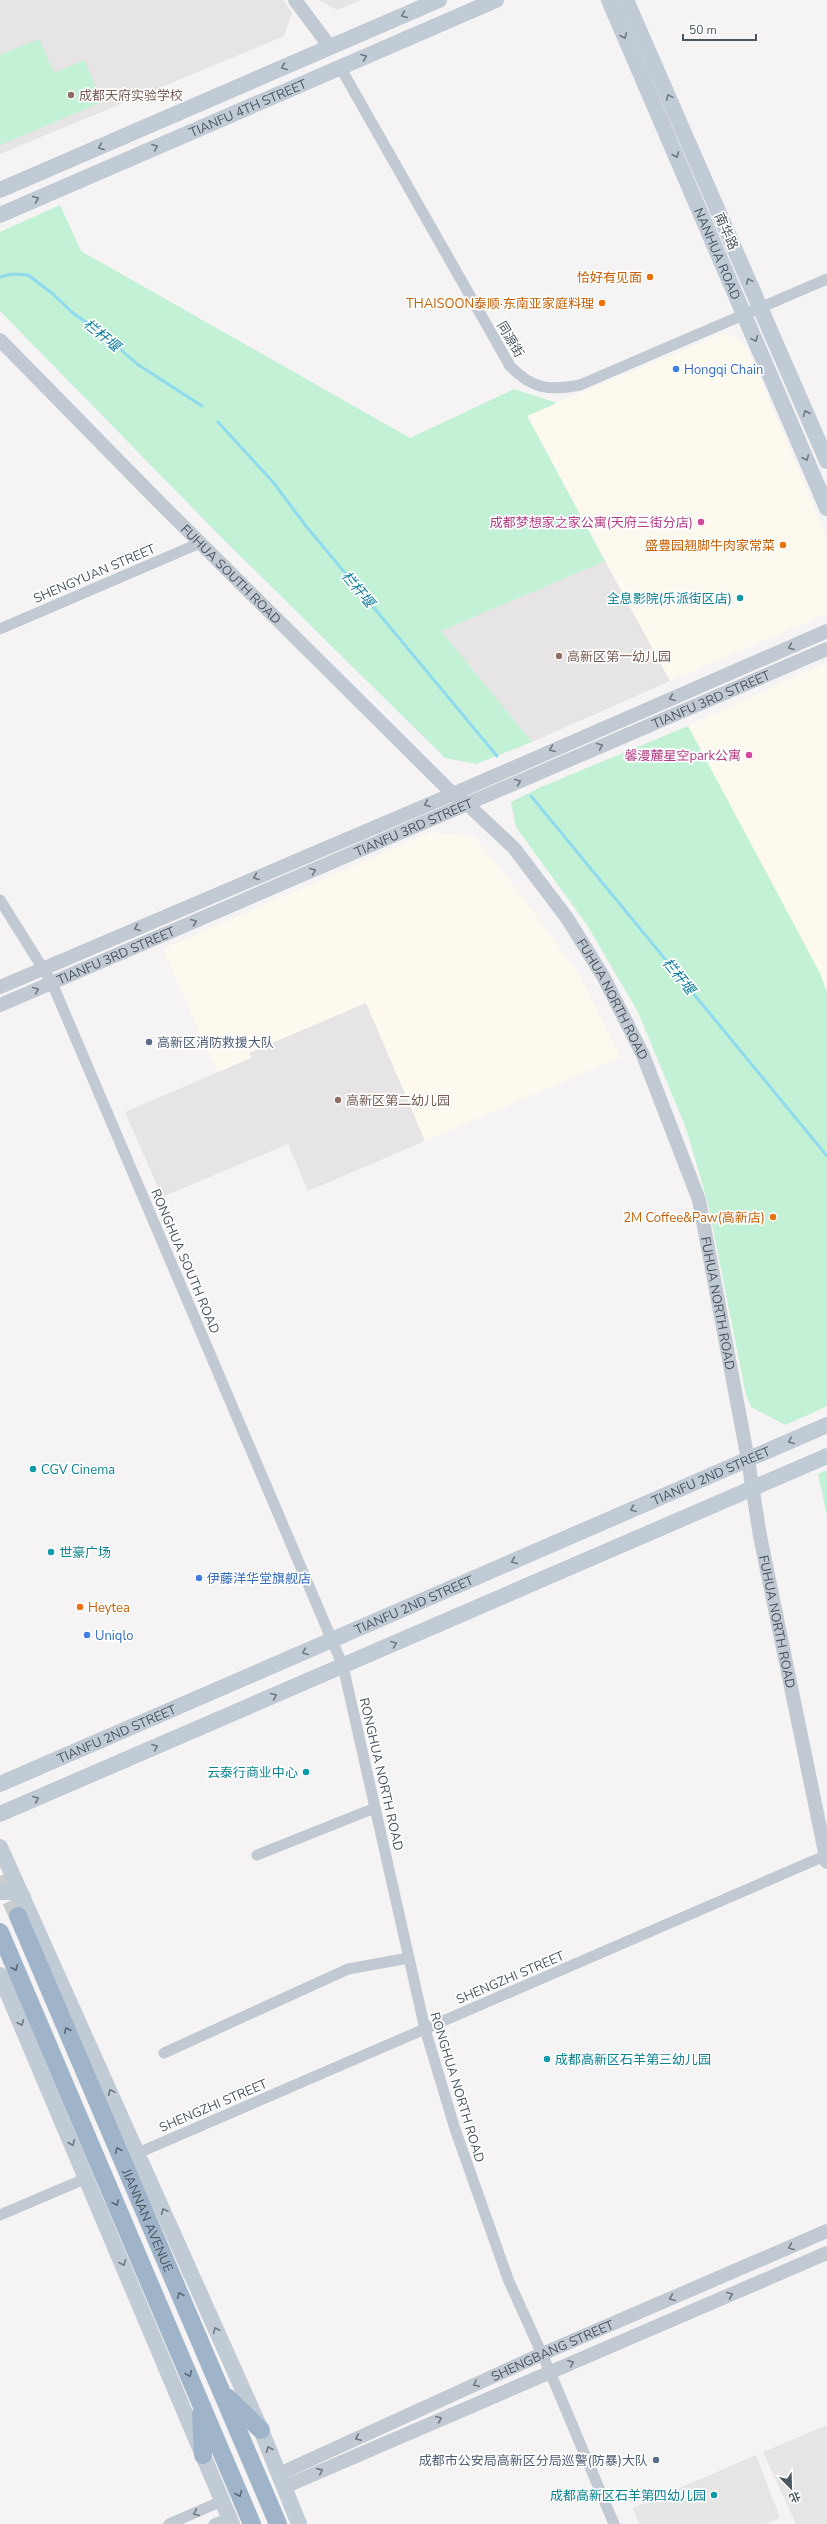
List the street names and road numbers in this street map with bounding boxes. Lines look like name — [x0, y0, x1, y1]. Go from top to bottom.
street label: TIANFU 4TH STREET — [187, 75, 310, 142]
street label: NANHUA ROAD — [689, 205, 745, 303]
street label: 南华路 — [710, 210, 742, 253]
street label: 同源街 — [492, 318, 528, 361]
street label: FUHUA SOUTH ROAD — [176, 521, 285, 628]
street label: SHENGYUAN STREET — [31, 540, 158, 608]
street label: TIANFU 3RD STREET — [649, 666, 773, 733]
street label: TIANFU 3RD STREET — [352, 795, 476, 861]
street label: TIANFU 3RD STREET — [54, 923, 178, 989]
street label: FUHUA NORTH ROAD — [572, 935, 652, 1063]
street label: RONGHUA SOUTH ROAD — [146, 1186, 224, 1337]
street label: FUHUA NORTH ROAD — [696, 1235, 739, 1372]
street label: TIANFU 2ND STREET — [649, 1443, 774, 1510]
street label: FUHUA NORTH ROAD — [754, 1554, 799, 1690]
street label: TIANFU 2ND STREET — [352, 1572, 476, 1639]
street label: RONGHUA NORTH ROAD — [355, 1696, 407, 1852]
street label: TIANFU 2ND STREET — [55, 1701, 179, 1768]
street label: SHENGZHI STREET — [454, 1947, 567, 2009]
street label: RONGHUA NORTH ROAD — [426, 2010, 489, 2165]
street label: SHENGZHI STREET — [157, 2075, 270, 2137]
street label: JIANNAN AVENUE — [117, 2165, 177, 2275]
street label: SHENGBANG STREET — [488, 2316, 617, 2386]

